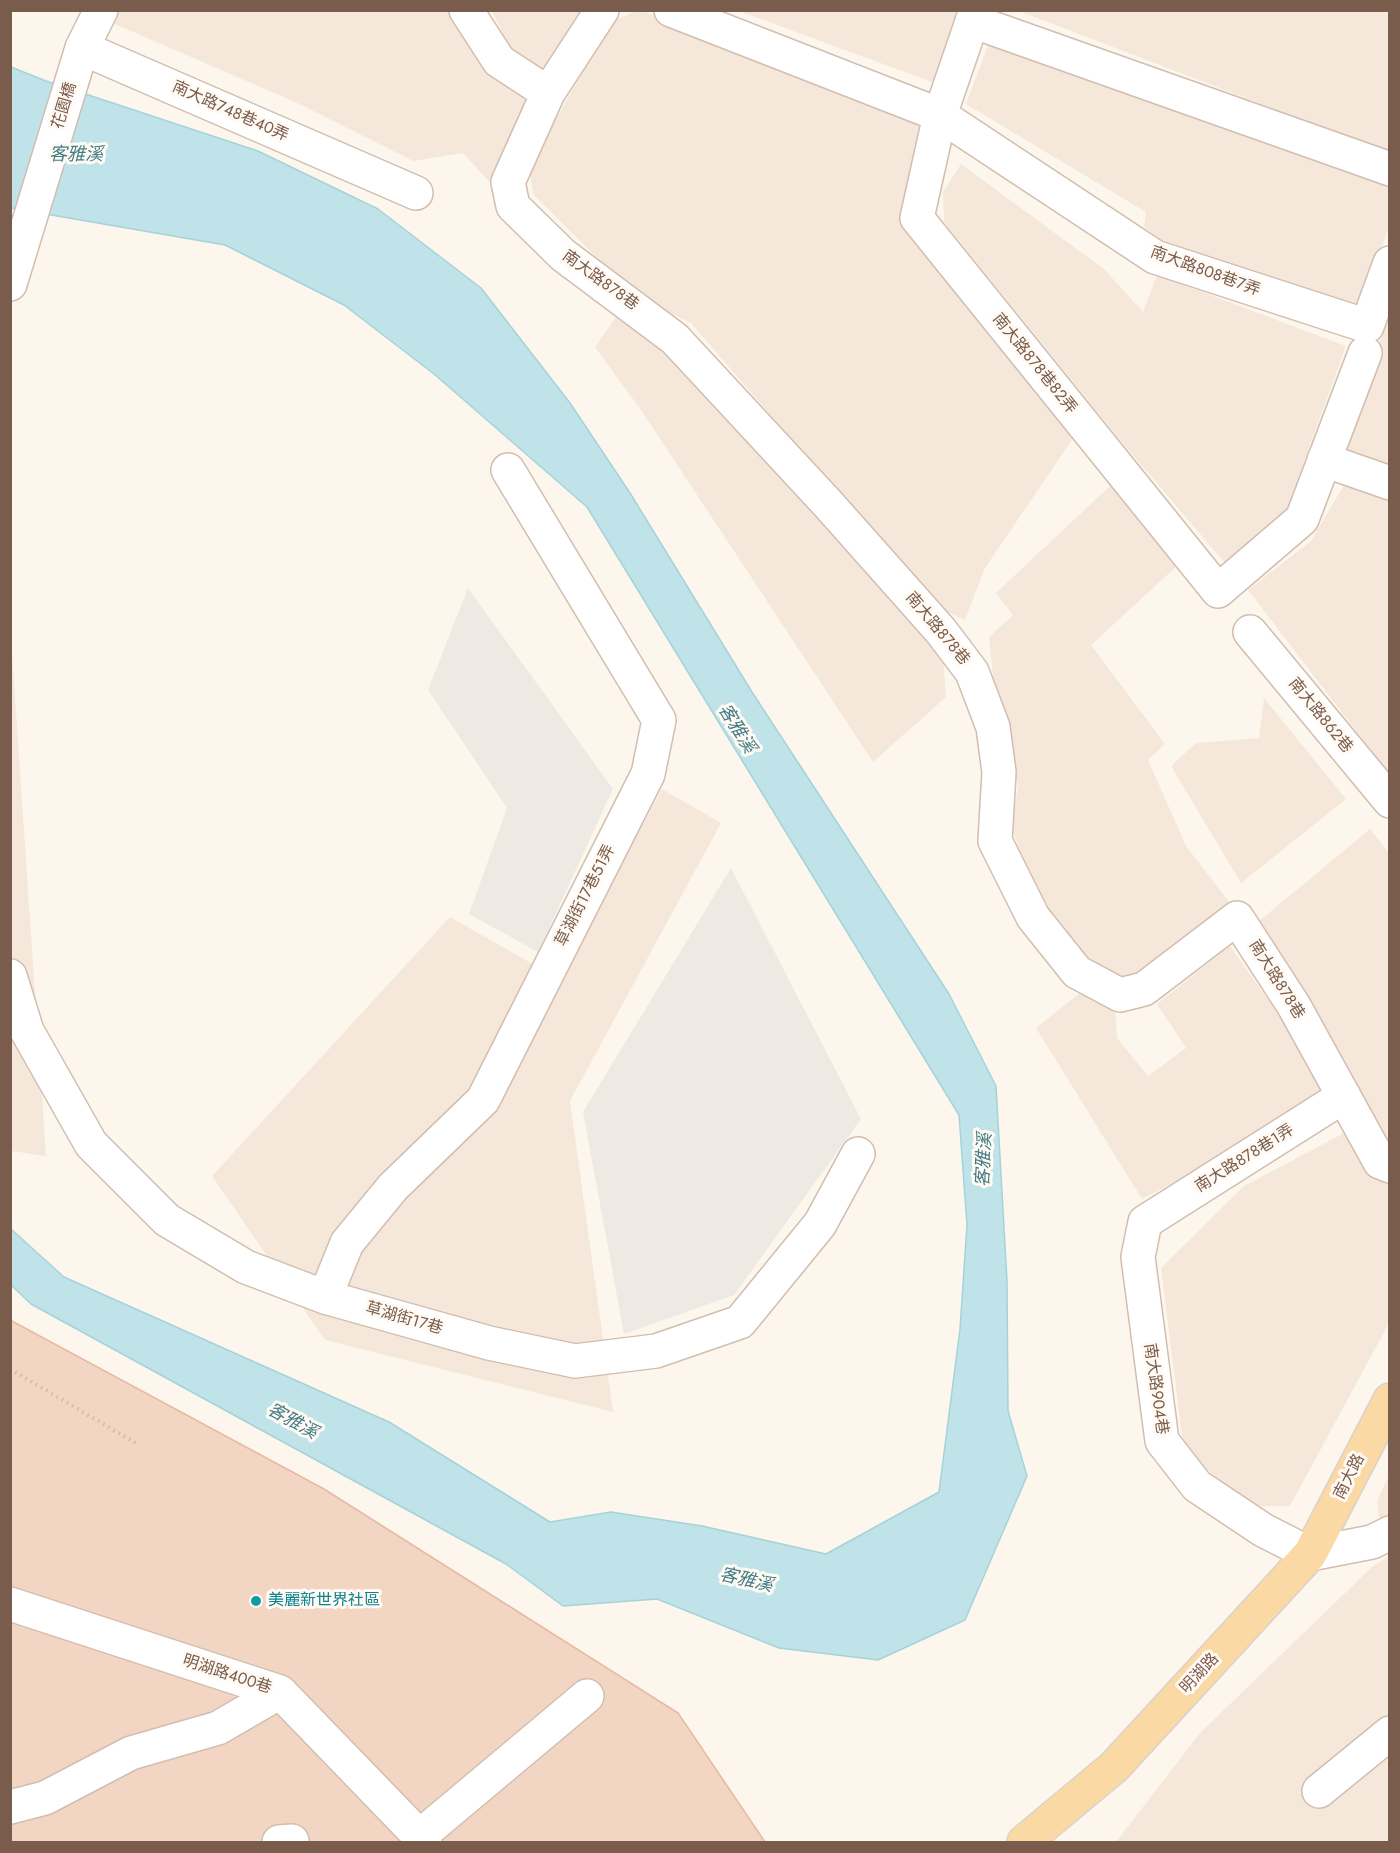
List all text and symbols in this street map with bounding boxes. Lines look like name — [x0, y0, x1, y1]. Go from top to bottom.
street label: 南大路748巷40弄 — [169, 78, 291, 146]
street label: 花園橋 — [49, 80, 81, 132]
water label: 客雅溪 — [49, 145, 103, 167]
street label: 南大路808巷7弄 — [1147, 243, 1263, 301]
street label: 南大路878巷 — [558, 247, 642, 315]
street label: 南大路878巷82弄 — [988, 310, 1080, 418]
street label: 南大路878巷 — [901, 588, 973, 670]
street label: 南大路862巷 — [1284, 675, 1356, 757]
water label: 客雅溪 — [713, 700, 759, 758]
street label: 草湖街17巷51弄 — [552, 842, 620, 950]
street label: 南大路878巷 — [1244, 937, 1308, 1023]
street label: 南大路878巷1弄 — [1192, 1121, 1298, 1197]
water label: 客雅溪 — [973, 1132, 997, 1188]
street label: 草湖街17巷 — [363, 1299, 445, 1339]
street label: 南大路904巷 — [1139, 1342, 1171, 1436]
water label: 客雅溪 — [263, 1399, 321, 1445]
street label: 南大路 — [1331, 1451, 1369, 1503]
water label: 客雅溪 — [717, 1564, 775, 1598]
place label: 美麗新世界社區 — [268, 1591, 380, 1611]
marker: 美麗新世界社區 — [249, 1594, 263, 1608]
street label: 明湖路 — [1177, 1650, 1223, 1698]
street label: 明湖路400巷 — [180, 1652, 274, 1698]

